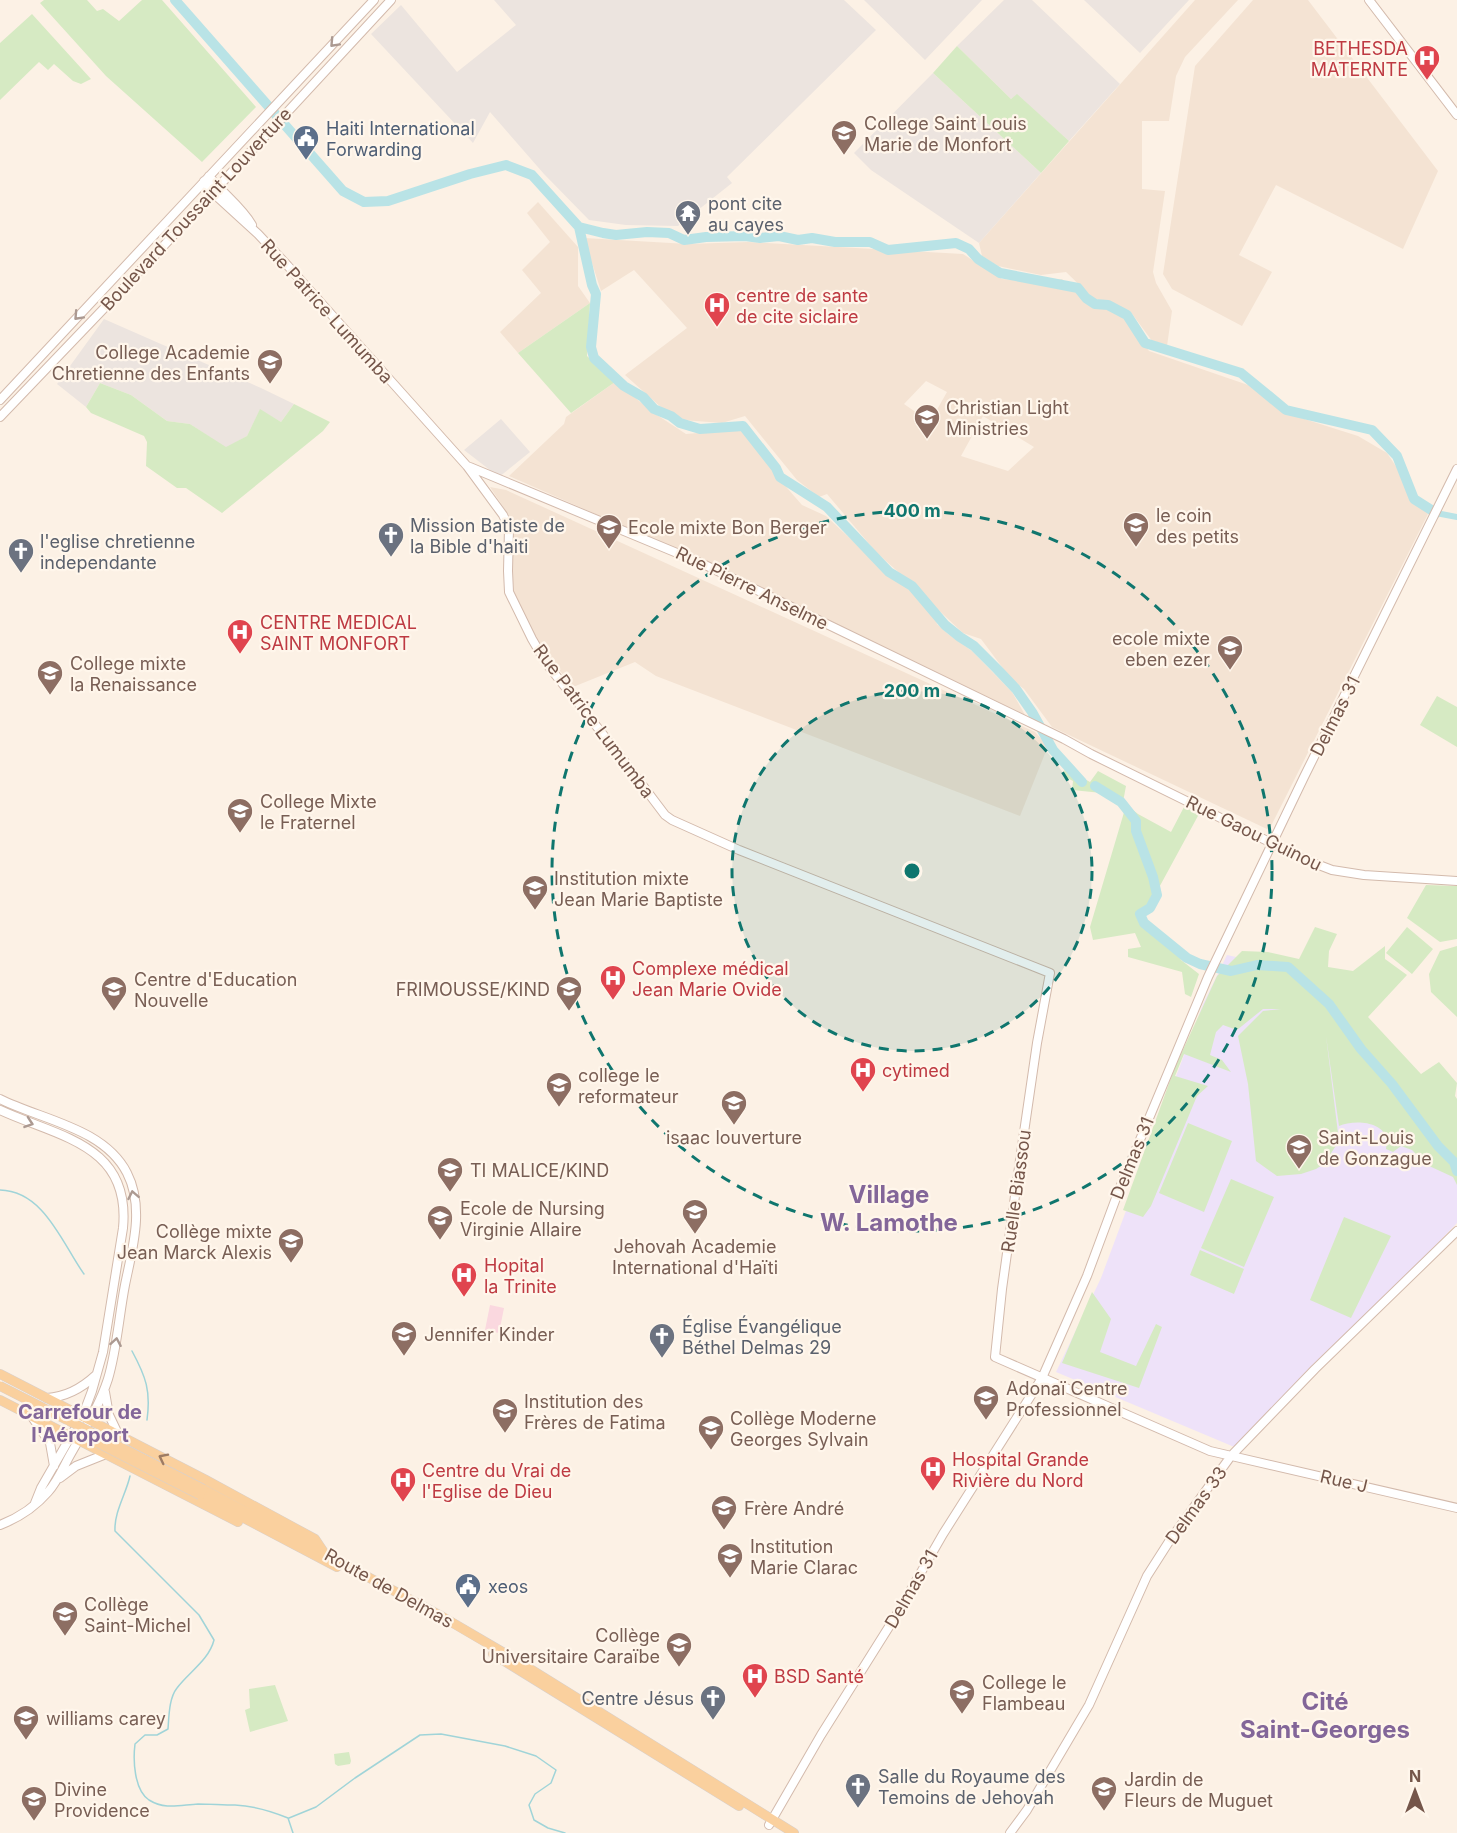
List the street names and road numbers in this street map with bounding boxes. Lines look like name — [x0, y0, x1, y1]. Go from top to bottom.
street label: Boulevard Toussaint Louverture — [96, 103, 296, 315]
street label: Rue Patrice Lumumba — [257, 235, 397, 387]
street label: Rue Pierre Anselme — [672, 542, 832, 634]
street label: Rue Patrice Lumumba — [529, 640, 659, 802]
street label: Delmas 31 — [1306, 673, 1364, 759]
street label: Rue Gaou Guinou — [1183, 791, 1325, 875]
street label: Delmas 31 — [1106, 1114, 1158, 1202]
street label: Ruelle Biassou — [997, 1128, 1035, 1254]
street label: Delmas 33 — [1161, 1462, 1231, 1548]
street label: Rue J — [1318, 1465, 1370, 1497]
street label: Route de Delmas — [321, 1544, 457, 1632]
street label: Delmas 31 — [880, 1546, 942, 1632]

